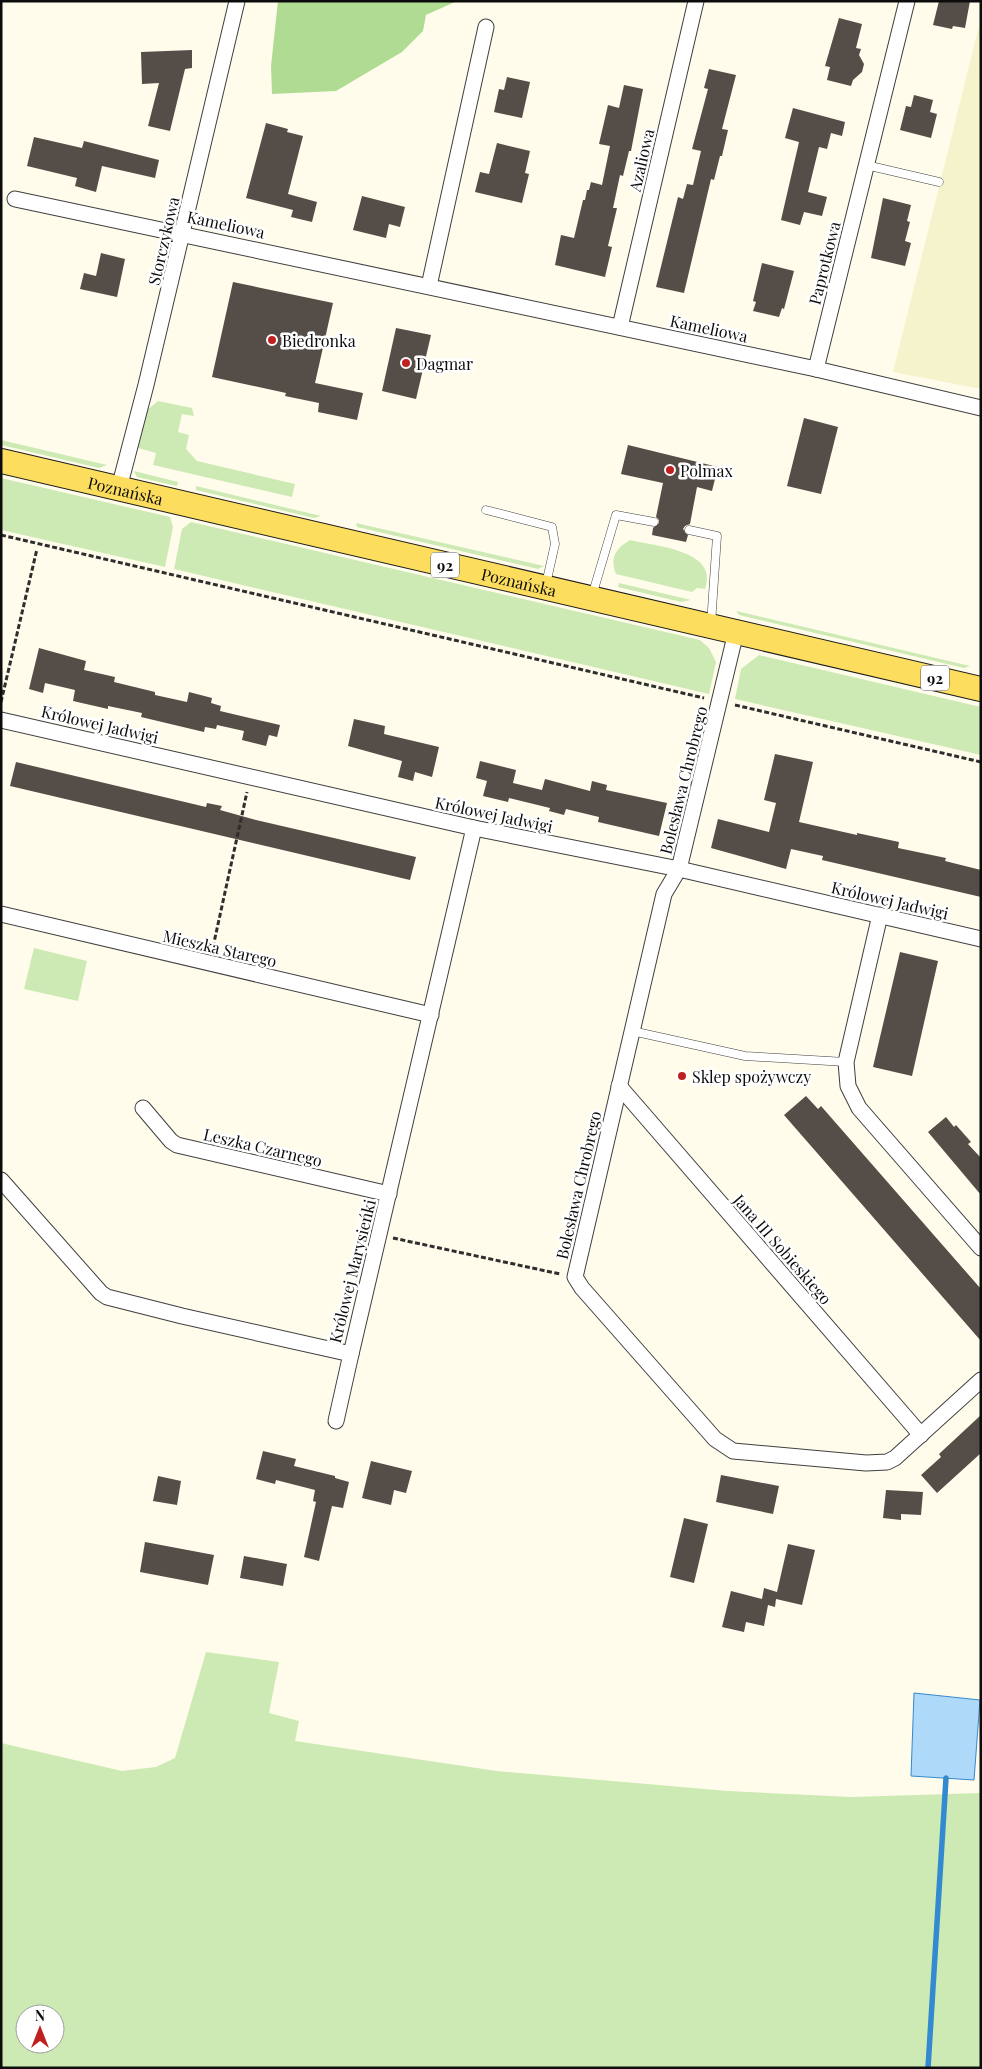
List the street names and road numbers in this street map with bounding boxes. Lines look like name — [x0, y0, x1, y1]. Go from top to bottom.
street label: Azaliowa — [623, 127, 658, 194]
street label: Storczykowa — [143, 195, 183, 287]
street label: Kameliowa — [185, 206, 267, 242]
street label: Paprotkowa — [804, 219, 844, 307]
street label: Kameliowa — [668, 310, 750, 346]
street label: Poznańska — [86, 471, 165, 509]
road number: 92 — [431, 552, 459, 578]
street label: Poznańska — [480, 563, 559, 600]
road number: 92 — [921, 666, 949, 690]
street label: Królowej Jadwigi — [39, 700, 161, 748]
street label: Bolesława Chrobrego — [654, 704, 712, 856]
street label: Królowej Jadwigi — [433, 791, 555, 837]
street label: Królowej Jadwigi — [829, 876, 951, 924]
street label: Mieszka Starego — [161, 925, 279, 971]
street label: Bolesława Chrobrego — [551, 1109, 605, 1261]
street label: Leszka Czarnego — [202, 1123, 325, 1171]
street label: Jana III Sobieskiego — [729, 1189, 837, 1309]
street label: Królowej Marysieńki — [324, 1197, 380, 1345]

